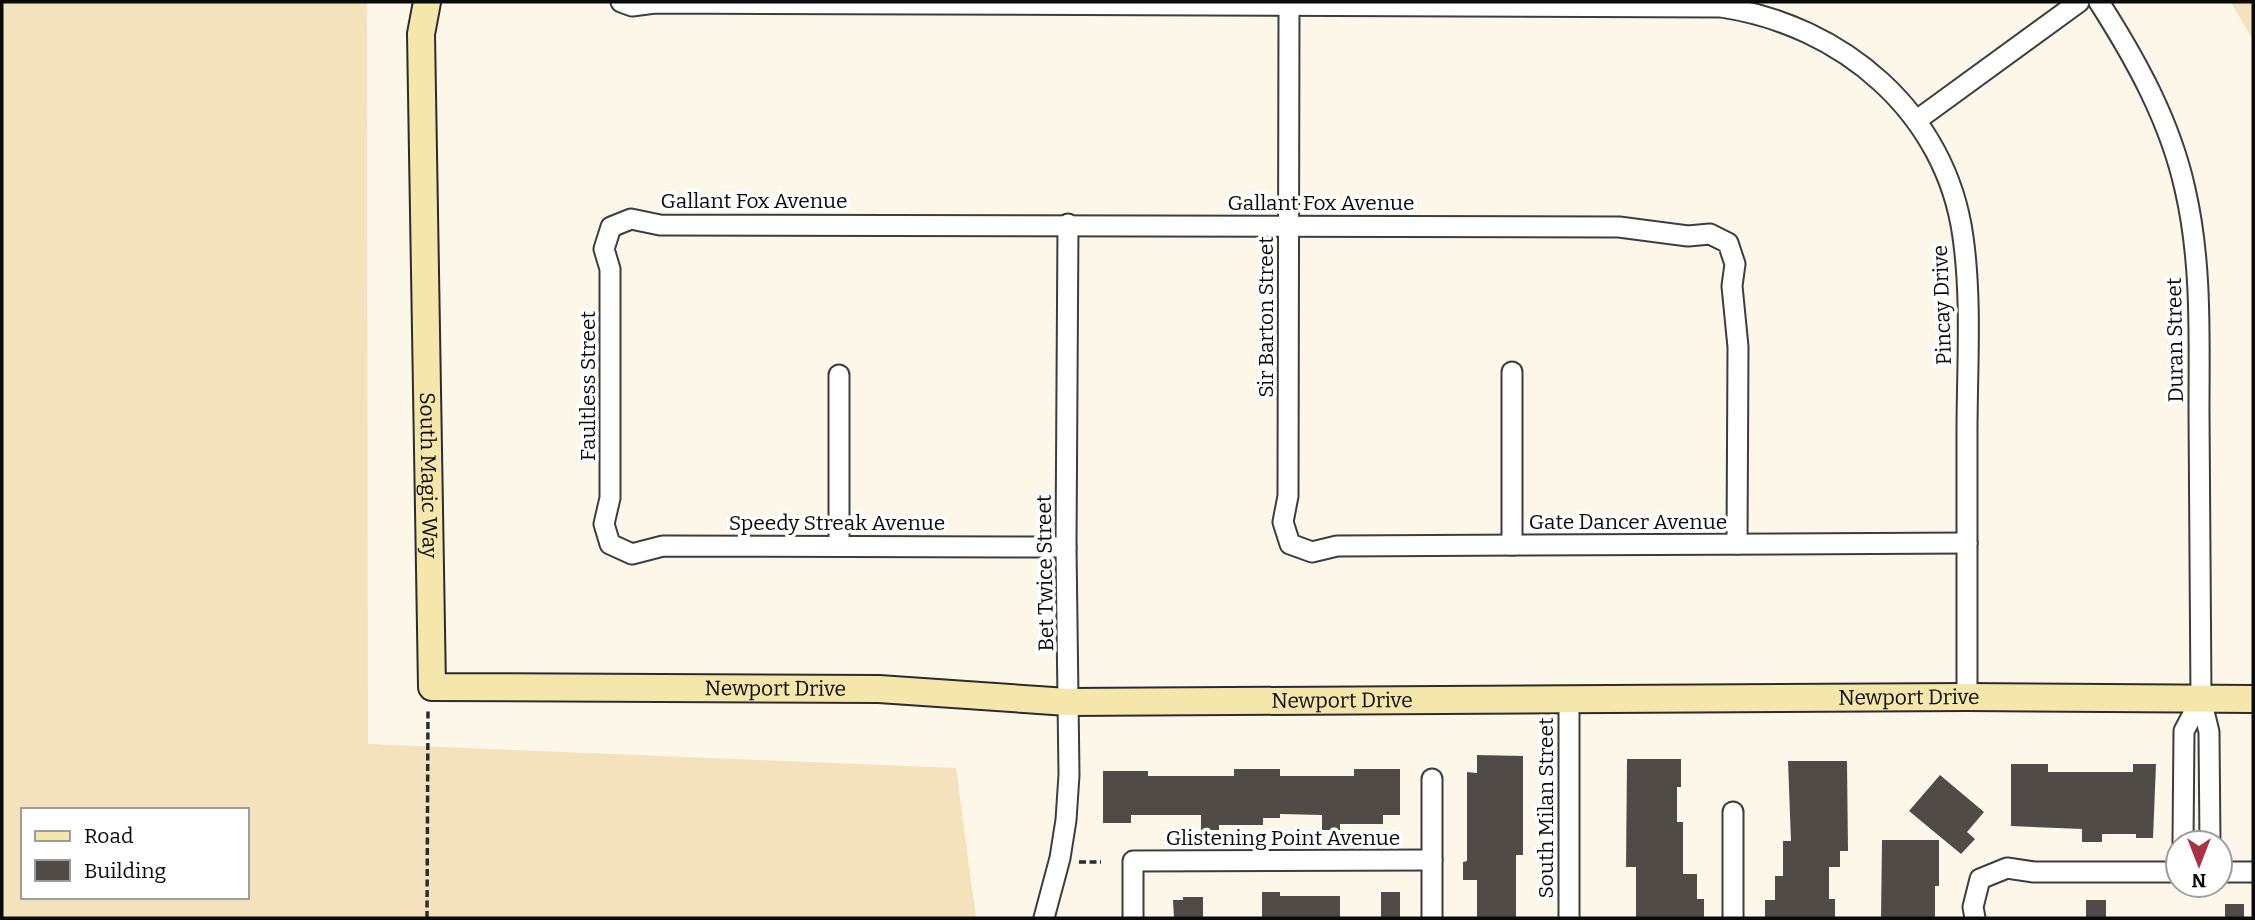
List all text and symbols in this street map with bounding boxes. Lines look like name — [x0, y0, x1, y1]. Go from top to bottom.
street label: Gallant Fox Avenue — [661, 188, 847, 214]
street label: Gallant Fox Avenue — [1228, 190, 1414, 216]
street label: Sir Barton Street — [1253, 236, 1279, 398]
street label: Pincay Drive — [1927, 244, 1957, 366]
street label: Duran Street — [2161, 277, 2189, 403]
street label: Faultless Street — [575, 310, 601, 461]
street label: South Magic Way — [414, 392, 443, 560]
street label: Bet Twice Street — [1031, 494, 1059, 652]
street label: Gate Dancer Avenue — [1529, 509, 1727, 535]
street label: Speedy Streak Avenue — [729, 510, 945, 536]
street label: Newport Drive — [704, 675, 846, 702]
street label: Newport Drive — [1838, 684, 1980, 711]
street label: Newport Drive — [1271, 687, 1413, 714]
street label: South Milan Street — [1533, 717, 1559, 899]
legend — [21, 808, 248, 899]
text: Road — [84, 823, 133, 849]
street label: Glistening Point Avenue — [1166, 825, 1400, 851]
north arrow — [2164, 829, 2234, 899]
text: Building — [84, 858, 167, 884]
text: N — [2191, 869, 2206, 892]

